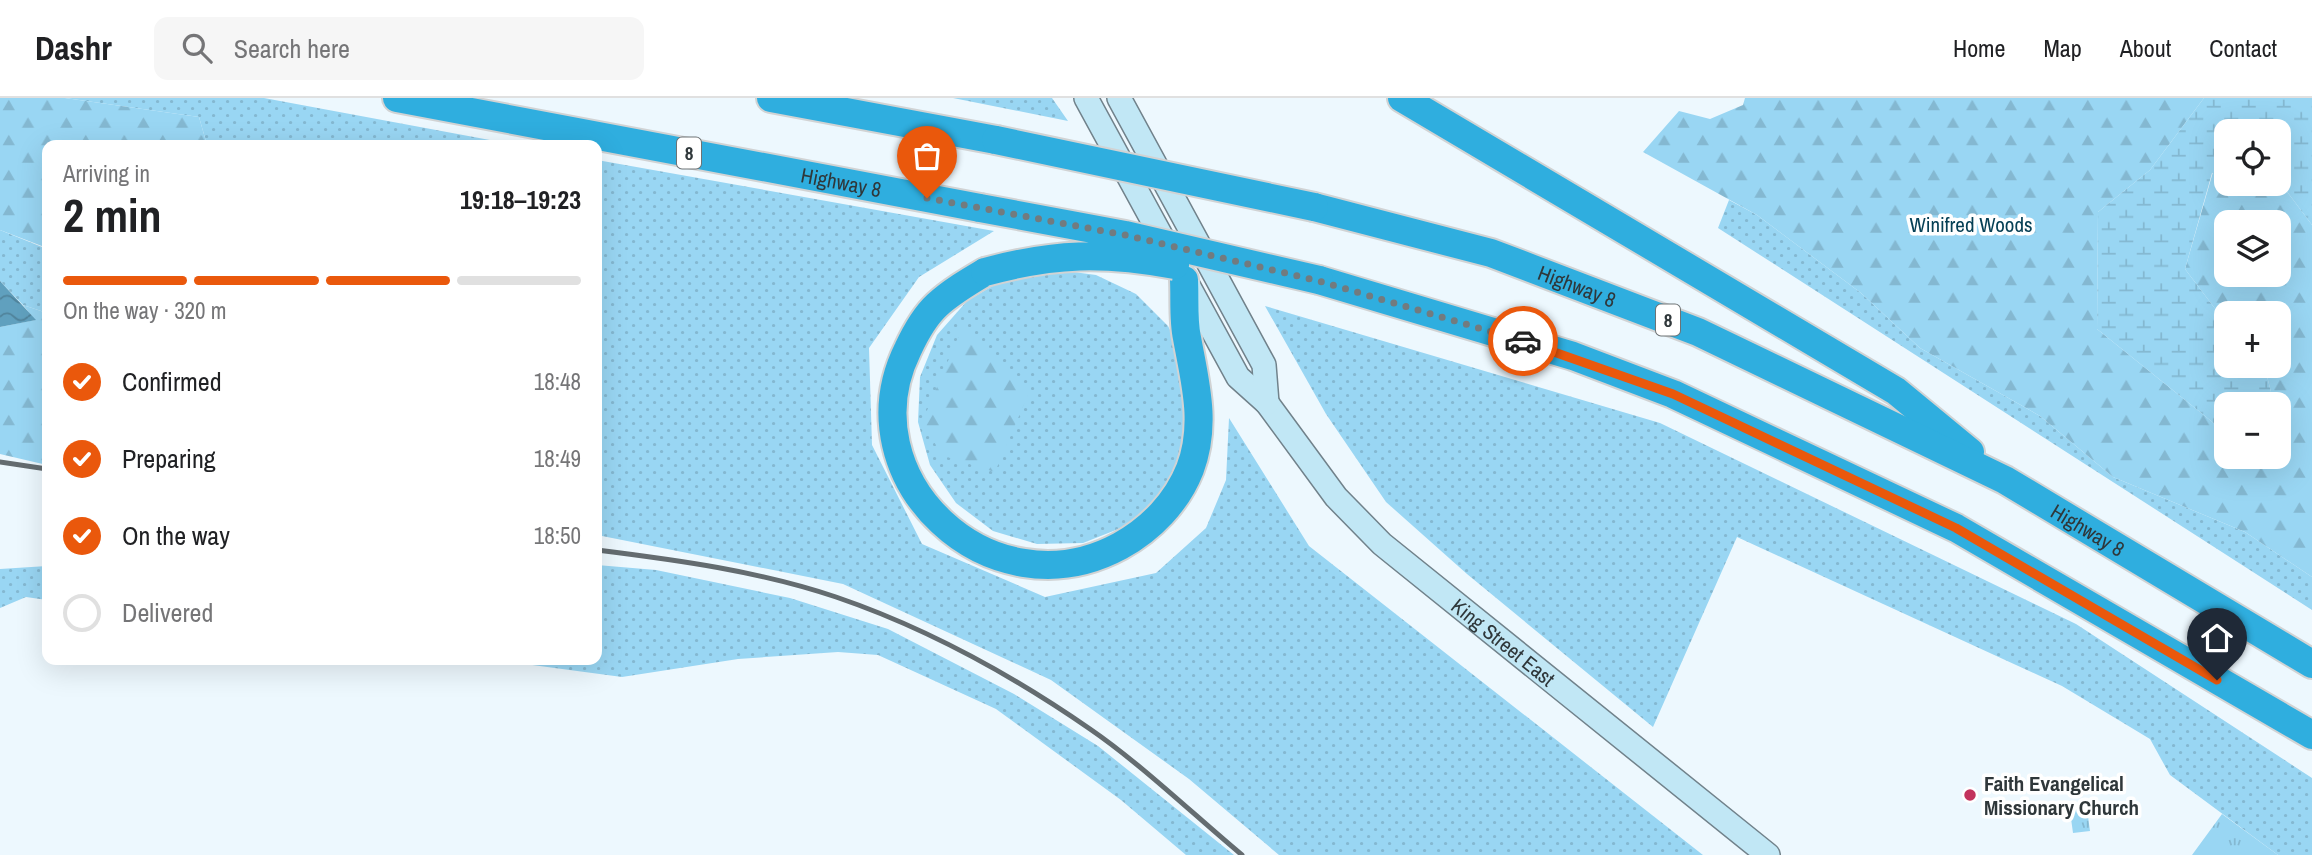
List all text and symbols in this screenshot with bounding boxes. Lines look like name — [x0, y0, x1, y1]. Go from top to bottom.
search box — [154, 17, 644, 80]
text: Dashr — [35, 26, 112, 70]
icon: search — [178, 29, 216, 67]
text: Search here — [234, 31, 350, 66]
text: Home — [1953, 32, 2005, 64]
text: Map — [2043, 32, 2082, 64]
text: About — [2120, 32, 2171, 64]
text: Contact — [2209, 32, 2277, 64]
map controls — [2214, 119, 2291, 469]
button: locate — [2214, 119, 2291, 196]
pin — [897, 126, 957, 198]
icon: bag — [908, 137, 946, 175]
road number: 8 — [677, 138, 701, 168]
text: Arriving in — [63, 158, 150, 189]
street label: Highway 8 — [798, 160, 884, 204]
text: 19:18–19:23 — [460, 182, 581, 217]
text: 2 min — [63, 184, 162, 246]
park label: Winifred Woods — [1909, 210, 2033, 239]
button: layers — [2214, 210, 2291, 287]
street label: Highway 8 — [1534, 258, 1620, 314]
text: On the way · 320 m — [63, 295, 227, 326]
button: + — [2214, 301, 2291, 378]
road number: 8 — [1656, 304, 1680, 336]
courier — [1488, 306, 1558, 376]
icon: car — [1504, 322, 1542, 360]
icon: check — [63, 363, 101, 401]
text: Confirmed — [122, 364, 222, 399]
text: 18:48 — [534, 366, 581, 397]
button: − — [2214, 392, 2291, 469]
icon: check — [63, 440, 101, 478]
text: Preparing — [122, 441, 216, 476]
text: 18:49 — [534, 443, 581, 474]
street label: Highway 8 — [2046, 496, 2130, 563]
icon: check — [63, 517, 101, 555]
text: On the way — [122, 518, 230, 553]
text: 18:50 — [534, 520, 581, 551]
street label: King Street East — [1445, 591, 1562, 693]
text: Delivered — [122, 595, 213, 630]
pin — [2187, 608, 2247, 680]
icon: home — [2198, 619, 2236, 657]
place label: Faith Evangelical Missionary Church — [1984, 769, 2139, 822]
marker: Faith Evangelical Missionary Church — [1962, 787, 1978, 803]

